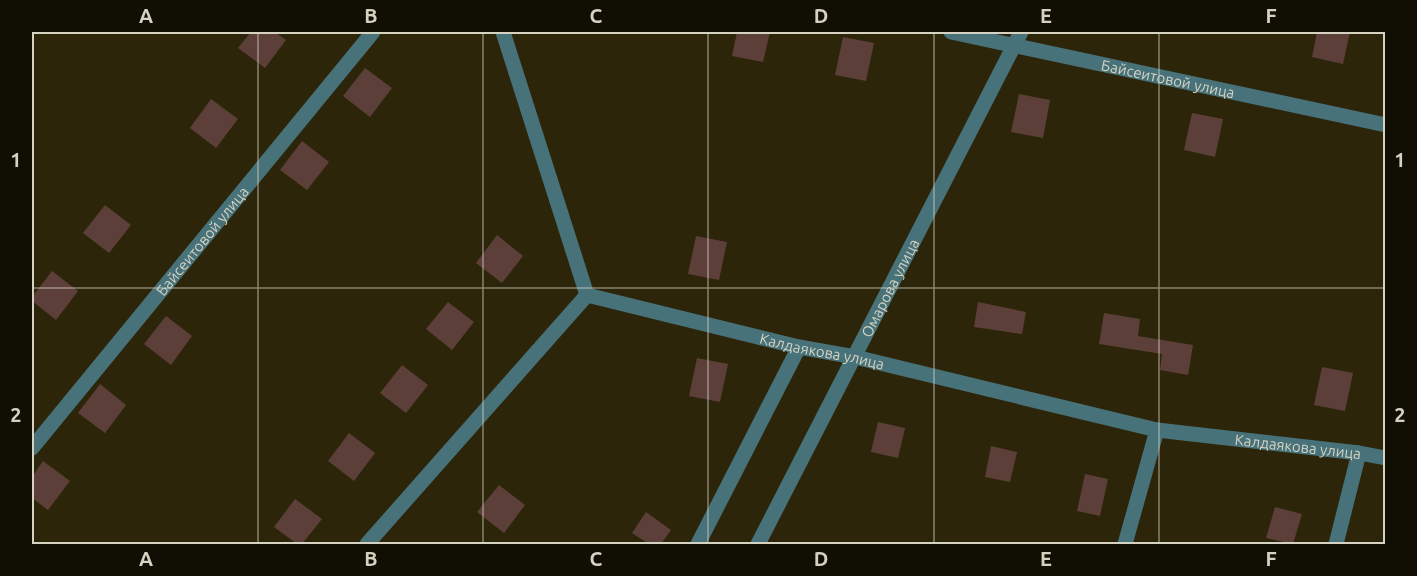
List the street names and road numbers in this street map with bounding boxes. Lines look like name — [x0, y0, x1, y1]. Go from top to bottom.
street label: Байсеитовой улица — [1100, 56, 1236, 101]
street label: Байсеитовой улица — [152, 183, 252, 299]
street label: Омарова улица — [857, 236, 922, 340]
street label: Калдаякова улица — [758, 329, 886, 372]
street label: Калдаякова улица — [1234, 430, 1362, 462]

